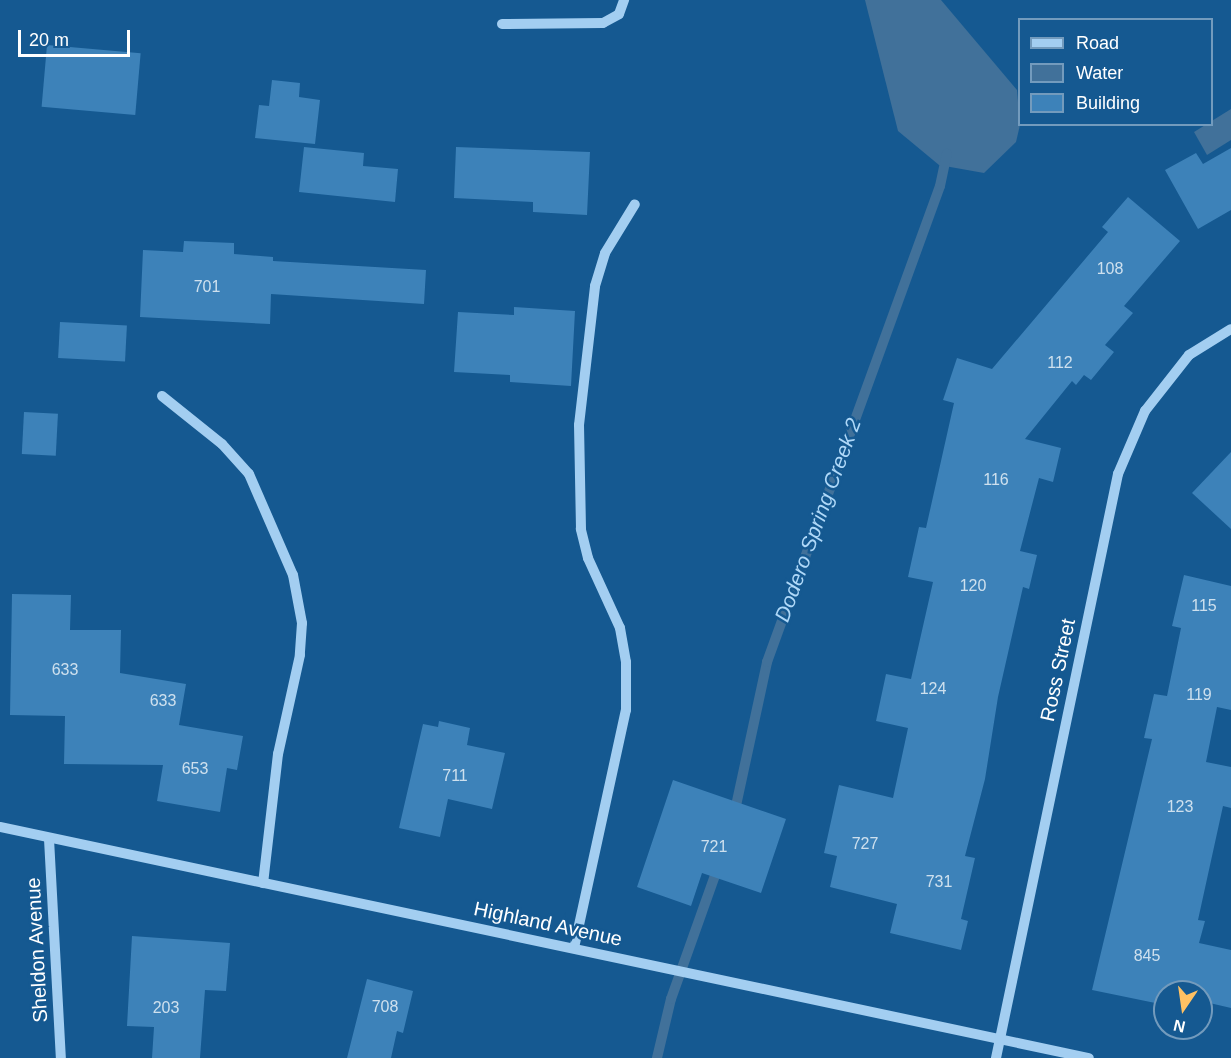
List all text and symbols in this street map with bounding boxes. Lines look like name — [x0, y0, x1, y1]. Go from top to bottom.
scale bar — [21, 18, 134, 56]
legend — [1018, 18, 1213, 126]
text: 20 m — [29, 30, 69, 50]
text: Road — [1076, 33, 1119, 53]
text: Water — [1076, 63, 1123, 83]
text: Building — [1076, 93, 1140, 113]
house number: 108 — [1097, 259, 1123, 279]
house number: 701 — [194, 277, 220, 297]
house number: 112 — [1047, 353, 1073, 373]
water label: Dodero Spring Creek 2 — [769, 415, 867, 625]
house number: 116 — [983, 470, 1009, 490]
house number: 120 — [960, 576, 986, 596]
house number: 115 — [1191, 596, 1217, 616]
street label: Ross Street — [1035, 616, 1081, 724]
house number: 633 — [52, 660, 78, 680]
house number: 124 — [920, 679, 946, 699]
house number: 119 — [1186, 685, 1212, 705]
house number: 633 — [150, 691, 176, 711]
house number: 653 — [182, 759, 208, 779]
house number: 711 — [442, 766, 468, 786]
house number: 123 — [1167, 797, 1193, 817]
house number: 727 — [852, 834, 878, 854]
house number: 721 — [701, 837, 727, 857]
house number: 731 — [926, 872, 952, 892]
street label: Sheldon Avenue — [21, 876, 53, 1024]
street label: Highland Avenue — [471, 896, 625, 952]
house number: 845 — [1134, 946, 1160, 966]
north arrow — [1153, 980, 1213, 1040]
house number: 708 — [372, 997, 398, 1017]
house number: 203 — [153, 998, 179, 1018]
text: N — [1172, 1016, 1187, 1036]

